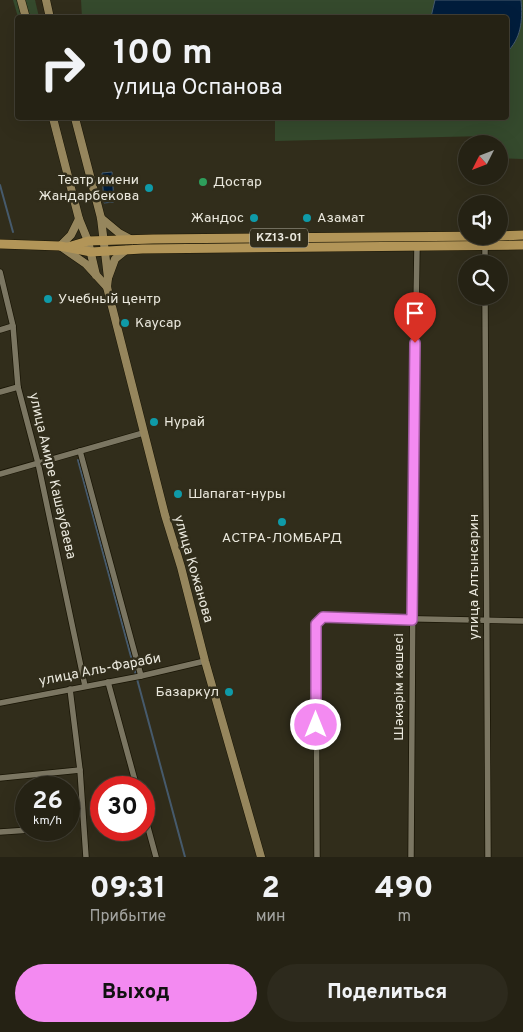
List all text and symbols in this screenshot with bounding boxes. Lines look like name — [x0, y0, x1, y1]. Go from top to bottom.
text: 100 m — [113, 32, 213, 76]
icon: right — [30, 35, 95, 100]
text: улица Оспанова — [113, 75, 283, 102]
north arrow — [458, 135, 508, 185]
map controls — [458, 135, 508, 305]
place label: Театр имени Жандарбекова — [39, 172, 139, 205]
place label: Достар — [213, 174, 262, 191]
marker: Достар — [197, 176, 209, 188]
marker: Театр имени Жандарбекова — [143, 182, 155, 194]
button: sound — [458, 195, 508, 245]
place label: Жандос — [191, 210, 244, 227]
place label: Азамат — [317, 210, 365, 227]
marker: Жандос — [248, 212, 260, 224]
marker: Азамат — [301, 212, 313, 224]
road number: KZ13-01 — [250, 228, 308, 248]
button: search — [458, 255, 508, 305]
place label: Учебный центр — [58, 291, 161, 308]
pin — [394, 292, 436, 343]
marker: Учебный центр — [42, 293, 54, 305]
icon: arrive — [401, 299, 429, 327]
place label: Каусар — [135, 315, 181, 332]
marker: Каусар — [119, 317, 131, 329]
street label: улица Амире Кашаубаева — [25, 391, 79, 561]
place label: Нурай — [164, 414, 205, 431]
marker: Нурай — [148, 416, 160, 428]
place label: Шапагат-нуры — [188, 486, 286, 503]
marker: Шапагат-нуры — [172, 488, 184, 500]
street label: улица Кожанова — [170, 513, 216, 625]
street label: улица Алтынсарин — [466, 514, 483, 640]
marker: АСТРА-ЛОМБАРД — [276, 516, 288, 528]
place label: АСТРА-ЛОМБАРД — [222, 530, 342, 547]
street label: Шәкәрім көшесі — [391, 633, 408, 741]
street label: улица Аль-Фараби — [37, 650, 163, 690]
place label: Базаркул — [155, 684, 219, 701]
marker: Базаркул — [223, 686, 235, 698]
position arrow — [289, 698, 341, 750]
speed limit sign: 30 — [90, 776, 155, 841]
text: 26 — [32, 786, 63, 818]
text: km/h — [33, 813, 62, 829]
text: 09:31 — [90, 871, 166, 908]
text: 2 — [261, 871, 280, 908]
text: 490 — [375, 871, 433, 908]
text: Прибытие — [89, 907, 166, 927]
text: мин — [256, 907, 286, 927]
text: m — [397, 907, 411, 927]
button: Выход — [15, 964, 257, 1022]
button: Поделиться — [267, 964, 508, 1022]

